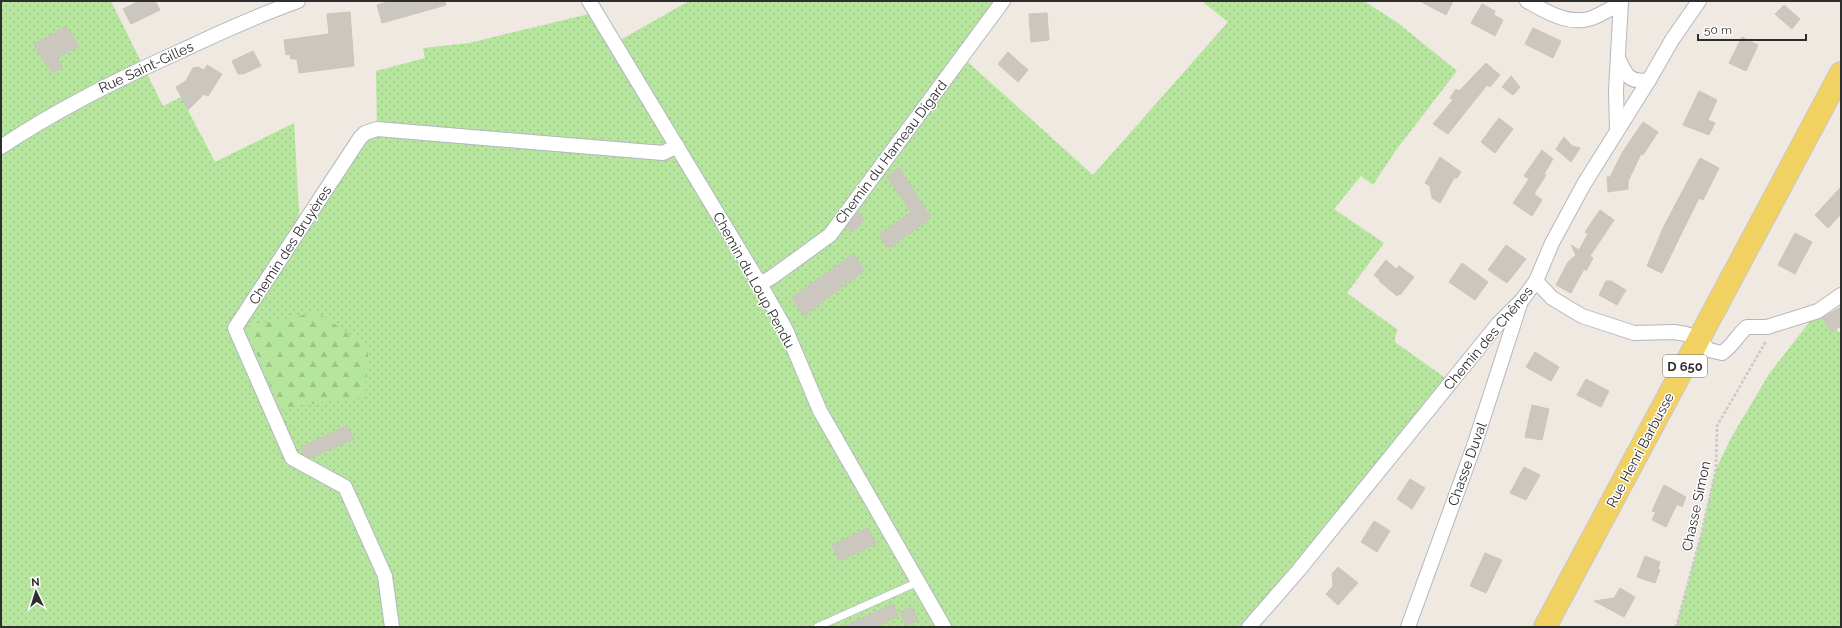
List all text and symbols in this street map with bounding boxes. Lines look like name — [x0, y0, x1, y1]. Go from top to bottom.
scale bar — [1698, 16, 1806, 42]
text: 50 m — [1704, 23, 1732, 37]
street label: Rue Saint-Gilles — [96, 38, 196, 96]
street label: Chemin du Hameau Digard — [832, 77, 950, 227]
street label: Chemin des Bruyères — [246, 182, 335, 308]
street label: Chemin du Loup Pendu — [710, 209, 798, 351]
street label: Chemin des Chênes — [1440, 283, 1536, 393]
road number: D 650 — [1663, 355, 1707, 377]
street label: Rue Henri Barbusse — [1603, 390, 1677, 510]
street label: Chasse Duval — [1444, 420, 1490, 508]
street label: Chasse Simon — [1679, 460, 1713, 552]
north arrow — [16, 572, 56, 612]
text: N — [31, 576, 40, 589]

